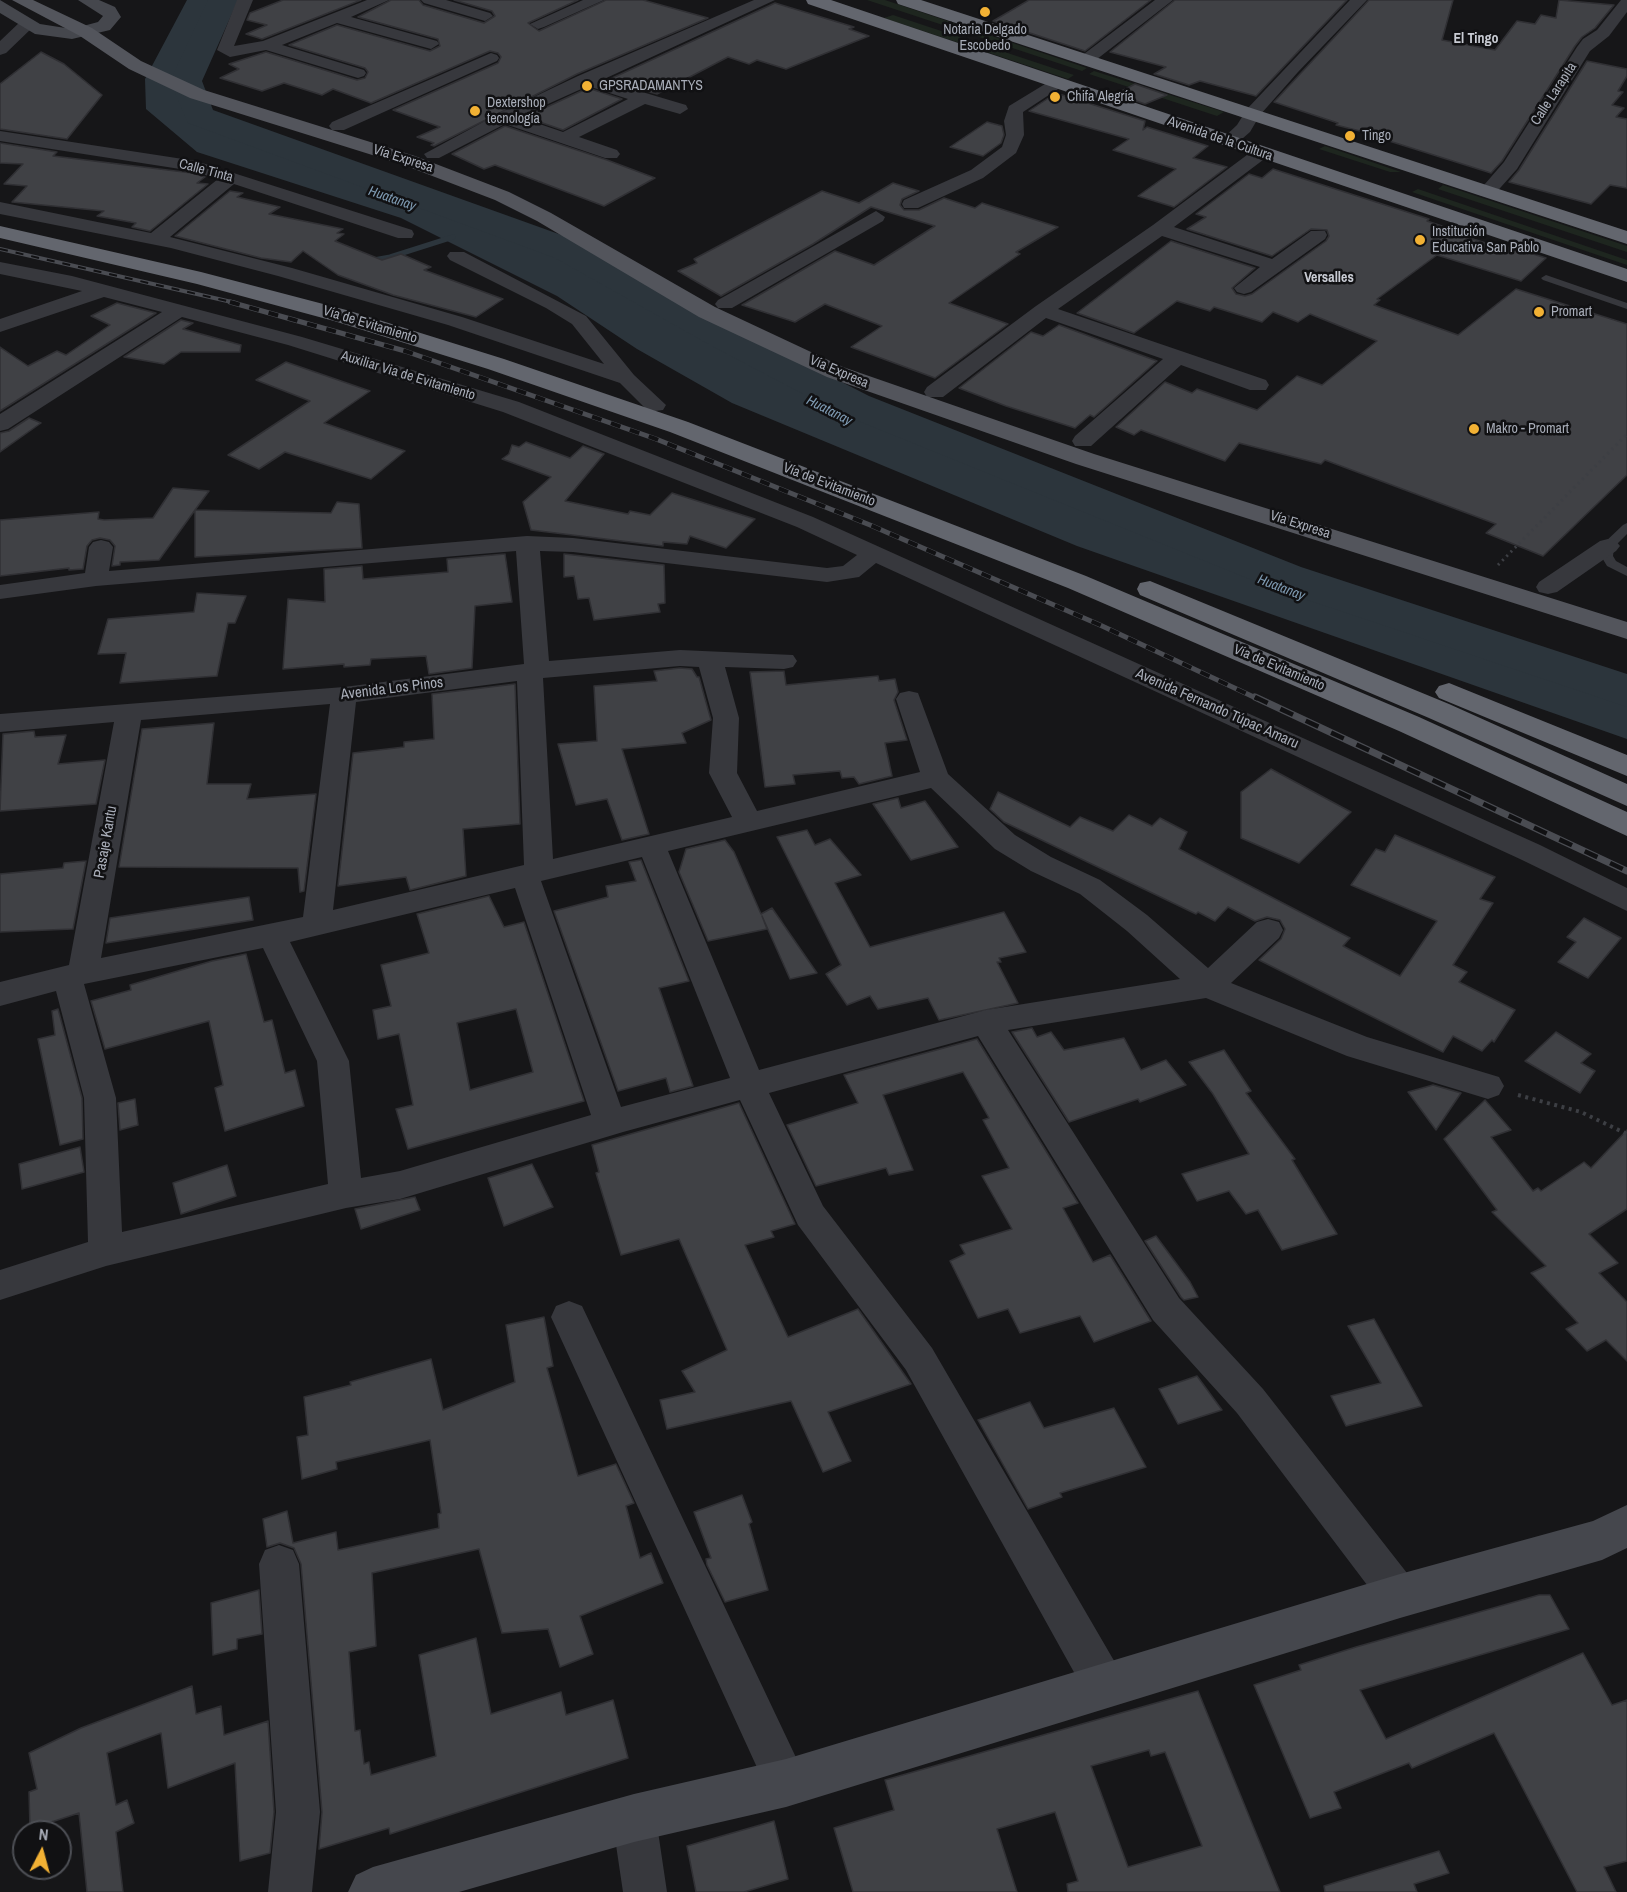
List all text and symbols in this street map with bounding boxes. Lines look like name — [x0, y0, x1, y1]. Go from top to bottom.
marker: Notaria Delgado Escobedo — [978, 5, 992, 19]
place label: Notaria Delgado Escobedo — [943, 22, 1027, 54]
district label: El Tingo — [1453, 31, 1499, 47]
street label: Calle Larapita — [1527, 59, 1581, 129]
place label: GPSRADAMANTYS — [599, 78, 703, 94]
marker: GPSRADAMANTYS — [580, 79, 594, 93]
place label: Chifa Alegría — [1067, 89, 1134, 105]
marker: Chifa Alegría — [1048, 90, 1062, 104]
place label: Dextershop tecnología — [487, 95, 546, 128]
marker: Dextershop tecnología — [468, 104, 482, 118]
street label: Avenida de la Cultura — [1165, 113, 1275, 165]
place label: Tingo — [1362, 128, 1391, 144]
marker: Tingo — [1343, 129, 1357, 143]
street label: Vía Expresa — [371, 141, 435, 177]
street label: Calle Tinta — [177, 156, 235, 186]
water label: Huatanay — [366, 183, 418, 215]
place label: Institución Educativa San Pablo — [1432, 224, 1539, 256]
marker: Institución Educativa San Pablo — [1413, 233, 1427, 247]
district label: Versalles — [1304, 270, 1354, 286]
street label: Vía de Evitamiento — [321, 303, 419, 347]
place label: Promart — [1551, 304, 1592, 320]
marker: Promart — [1532, 305, 1546, 319]
street label: Auxiliar Via de Evitamiento — [339, 348, 477, 404]
street label: Vía Expresa — [807, 352, 871, 392]
water label: Huatanay — [803, 392, 855, 430]
place label: Makro - Promart — [1486, 421, 1569, 437]
marker: Makro - Promart — [1467, 422, 1481, 436]
street label: Vía de Evitamiento — [780, 460, 878, 510]
street label: Vía Expresa — [1268, 507, 1332, 543]
water label: Huatanay — [1255, 571, 1307, 605]
street label: Vía de Evitamiento — [1231, 641, 1327, 695]
street label: Avenida Fernando Túpac Amaru — [1133, 665, 1301, 753]
street label: Avenida Los Pinos — [340, 674, 444, 704]
street label: Pasaje Kantu — [91, 804, 121, 880]
north arrow — [12, 1820, 72, 1880]
text: N — [38, 1823, 50, 1846]

